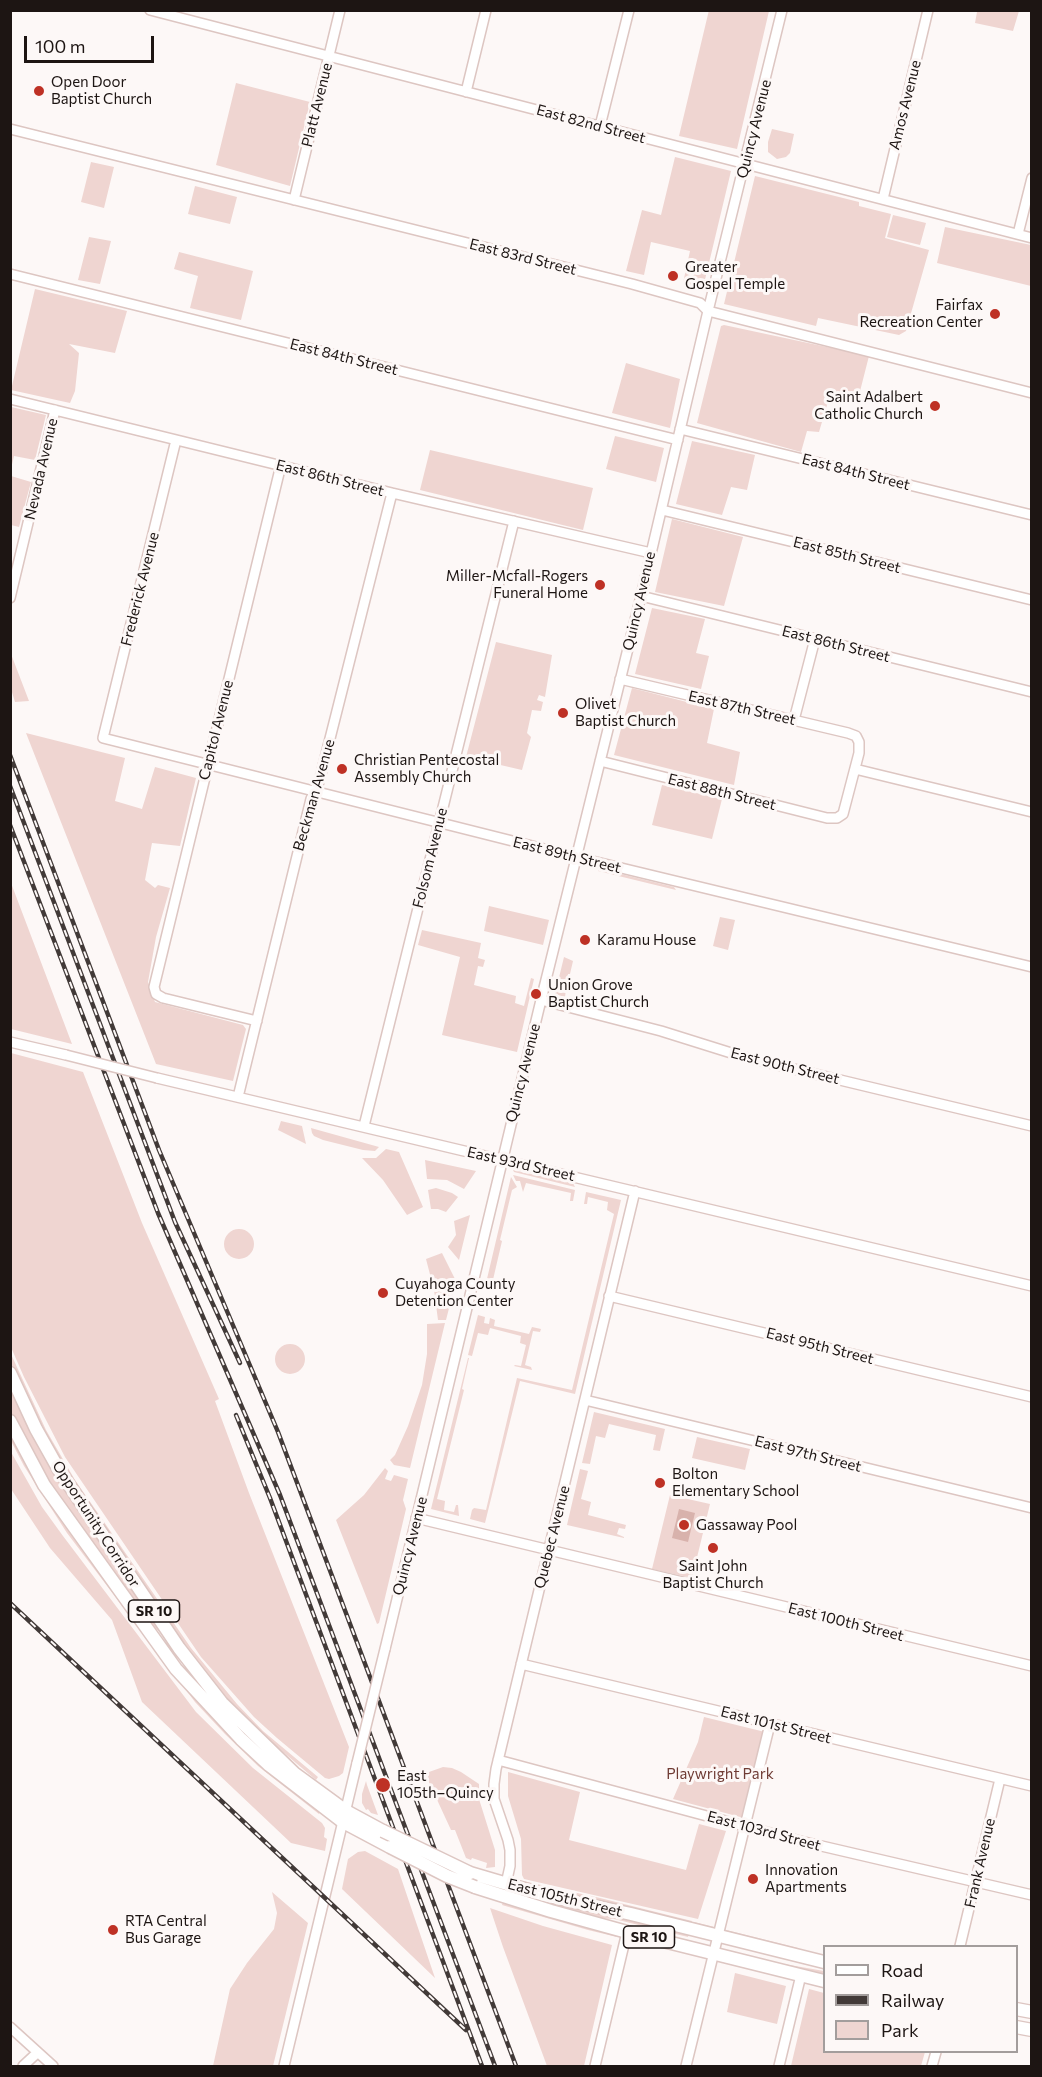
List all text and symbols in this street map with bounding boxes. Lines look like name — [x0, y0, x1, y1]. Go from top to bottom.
scale bar — [27, 24, 158, 62]
text: 100 m — [35, 35, 85, 57]
street label: Amos Avenue — [885, 58, 925, 152]
street label: Platt Avenue — [298, 61, 336, 149]
place label: Open Door Baptist Church — [51, 73, 152, 108]
street label: Quincy Avenue — [733, 78, 775, 180]
marker: Open Door Baptist Church — [32, 84, 46, 98]
street label: East 82nd Street — [534, 101, 648, 147]
street label: East 83rd Street — [468, 235, 578, 279]
place label: Greater Gospel Temple — [685, 258, 785, 293]
marker: Greater Gospel Temple — [666, 269, 680, 283]
place label: Fairfax Recreation Center — [859, 296, 983, 331]
marker: Fairfax Recreation Center — [988, 307, 1002, 321]
street label: East 84th Street — [288, 335, 400, 379]
place label: Saint Adalbert Catholic Church — [814, 388, 923, 423]
marker: Saint Adalbert Catholic Church — [928, 399, 942, 413]
street label: Nevada Avenue — [21, 416, 61, 522]
street label: East 84th Street — [800, 450, 912, 494]
street label: East 86th Street — [274, 456, 386, 500]
street label: Frederick Avenue — [117, 530, 163, 648]
street label: East 85th Street — [791, 533, 903, 577]
street label: Quincy Avenue — [619, 550, 659, 652]
place label: Miller-Mcfall-Rogers Funeral Home — [446, 567, 588, 602]
marker: Miller-Mcfall-Rogers Funeral Home — [593, 578, 607, 592]
street label: East 86th Street — [780, 622, 892, 666]
street label: Capitol Avenue — [195, 678, 237, 782]
street label: East 87th Street — [687, 687, 797, 729]
place label: Olivet Baptist Church — [575, 695, 676, 730]
marker: Olivet Baptist Church — [556, 706, 570, 720]
street label: Beckman Avenue — [289, 737, 339, 853]
place label: Christian Pentecostal Assembly Church — [354, 751, 499, 786]
marker: Christian Pentecostal Assembly Church — [335, 762, 349, 776]
street label: East 88th Street — [666, 770, 778, 814]
street label: Folsom Avenue — [409, 806, 451, 910]
street label: East 89th Street — [511, 833, 623, 877]
place label: Karamu House — [597, 931, 696, 949]
marker: Karamu House — [578, 933, 592, 947]
place label: Union Grove Baptist Church — [548, 976, 649, 1011]
marker: Union Grove Baptist Church — [529, 987, 543, 1001]
street label: Quincy Avenue — [502, 1022, 544, 1124]
street label: East 90th Street — [729, 1044, 841, 1088]
street label: East 93rd Street — [465, 1143, 577, 1185]
place label: Cuyahoga County Detention Center — [395, 1275, 516, 1310]
marker: Cuyahoga County Detention Center — [376, 1286, 390, 1300]
street label: East 95th Street — [764, 1324, 876, 1368]
street label: East 97th Street — [753, 1432, 863, 1476]
street label: Opportunity Corridor — [48, 1457, 144, 1591]
place label: Bolton Elementary School — [672, 1465, 799, 1500]
marker: Bolton Elementary School — [653, 1476, 667, 1490]
street label: Quebec Avenue — [530, 1484, 574, 1590]
street label: Quincy Avenue — [389, 1495, 431, 1597]
place label: Gassaway Pool — [696, 1516, 797, 1534]
marker: Gassaway Pool — [677, 1518, 691, 1532]
marker: Saint John Baptist Church — [706, 1541, 720, 1555]
place label: Saint John Baptist Church — [662, 1557, 764, 1592]
street label: East 100th Street — [786, 1599, 906, 1645]
road number: SR 10 — [128, 1600, 180, 1622]
street label: East 101st Street — [719, 1703, 833, 1747]
park label: Playwright Park — [666, 1765, 774, 1783]
place label: East 105th–Quincy — [397, 1767, 494, 1802]
marker: East 105th–Quincy — [374, 1776, 392, 1794]
street label: East 103rd Street — [705, 1807, 823, 1855]
street label: Frank Avenue — [961, 1816, 999, 1910]
place label: Innovation Apartments — [765, 1861, 847, 1896]
marker: Innovation Apartments — [746, 1872, 760, 1886]
street label: East 105th Street — [506, 1875, 624, 1921]
place label: RTA Central Bus Garage — [125, 1912, 207, 1947]
marker: RTA Central Bus Garage — [106, 1923, 120, 1937]
road number: SR 10 — [624, 1926, 674, 1948]
legend — [823, 1945, 1018, 2053]
text: Road — [881, 1959, 923, 1981]
text: Railway — [881, 1989, 944, 2011]
text: Park — [881, 2019, 919, 2041]

